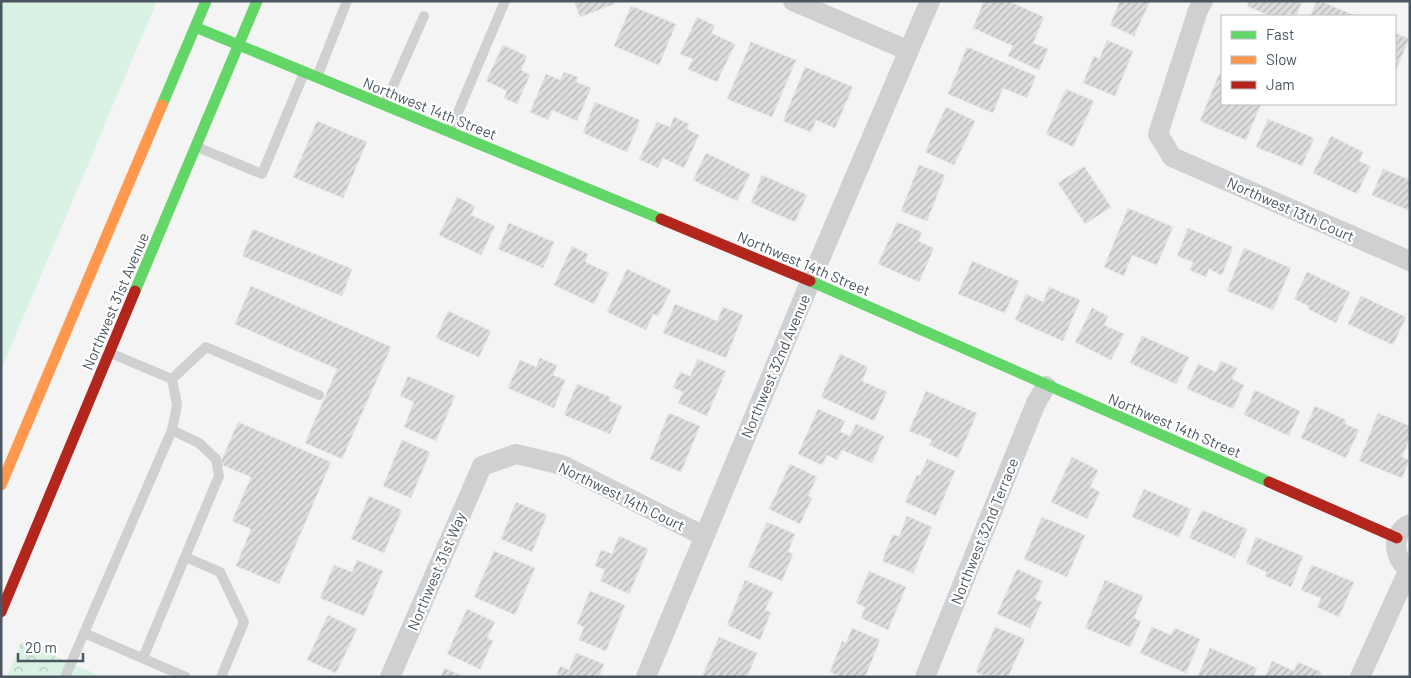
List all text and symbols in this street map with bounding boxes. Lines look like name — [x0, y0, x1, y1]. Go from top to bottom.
legend — [1221, 15, 1396, 105]
text: Fast — [1266, 25, 1294, 43]
text: Slow — [1266, 50, 1297, 68]
street label: Northwest 14th Street — [361, 73, 499, 143]
text: Jam — [1266, 75, 1295, 93]
street label: Northwest 13th Court — [1225, 173, 1357, 245]
street label: Northwest 14th Street — [735, 227, 873, 299]
street label: Northwest 31st Avenue — [78, 230, 152, 372]
street label: Northwest 32nd Avenue — [737, 292, 813, 440]
street label: Northwest 14th Street — [1106, 389, 1244, 461]
street label: Northwest 32nd Terrace — [946, 455, 1022, 607]
street label: Northwest 14th Court — [556, 458, 688, 534]
street label: Northwest 31st Way — [403, 509, 469, 633]
scale bar — [18, 630, 82, 662]
text: 20 m — [25, 638, 57, 656]

